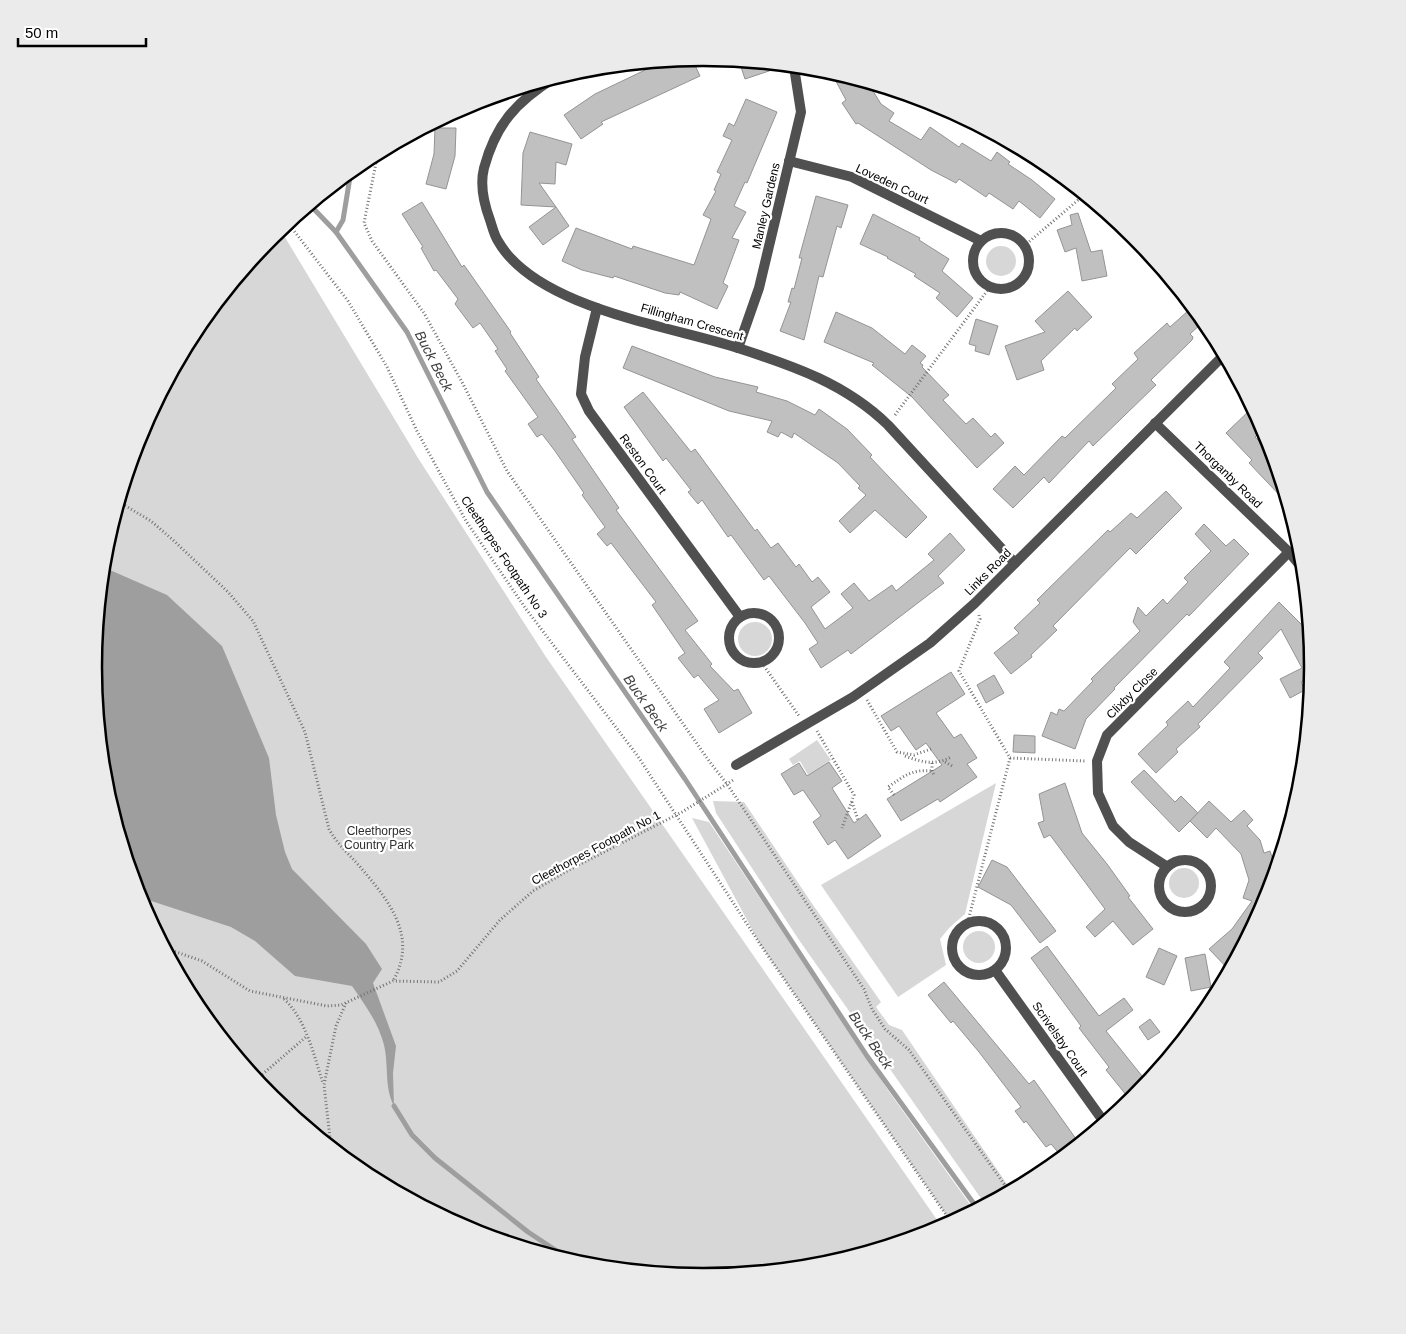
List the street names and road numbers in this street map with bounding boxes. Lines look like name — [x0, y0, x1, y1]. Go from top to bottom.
street label: Loveden Court — [853, 161, 931, 207]
street label: Manley Gardens — [749, 162, 783, 250]
street label: Fillingham Crescent — [639, 301, 746, 344]
street label: Reston Court — [617, 431, 670, 497]
street label: Thorganby Road — [1191, 439, 1265, 511]
street label: Cleethorpes Footpath No 3 — [458, 493, 550, 621]
street label: Links Road — [962, 546, 1014, 598]
street label: Clixby Close — [1103, 664, 1161, 722]
street label: Cleethorpes Footpath No 1 — [529, 808, 663, 888]
street label: Scrivelsby Court — [1029, 999, 1091, 1079]

